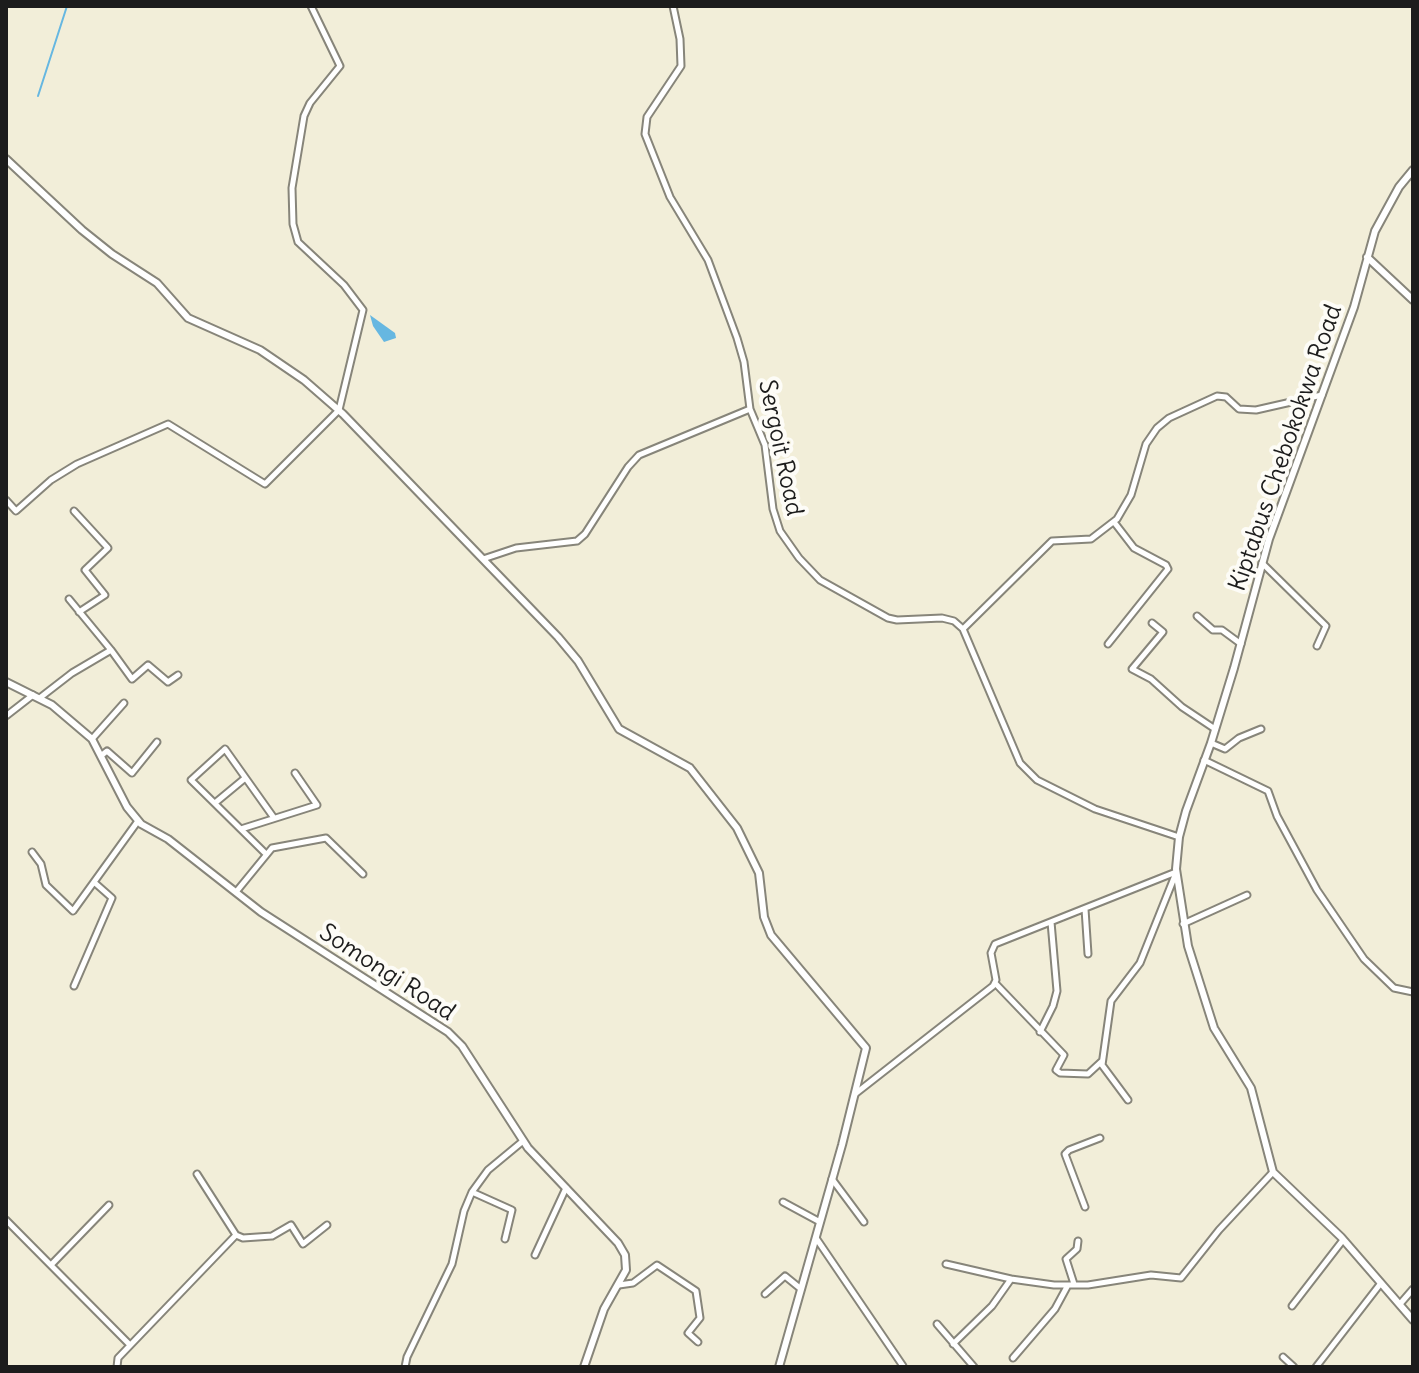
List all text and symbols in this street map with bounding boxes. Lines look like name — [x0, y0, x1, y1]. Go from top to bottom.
street label: Kiptabus Chebokokwa Road — [1223, 301, 1349, 595]
street label: Sergoit Road — [752, 377, 808, 519]
street label: Somongi Road — [314, 918, 460, 1028]

